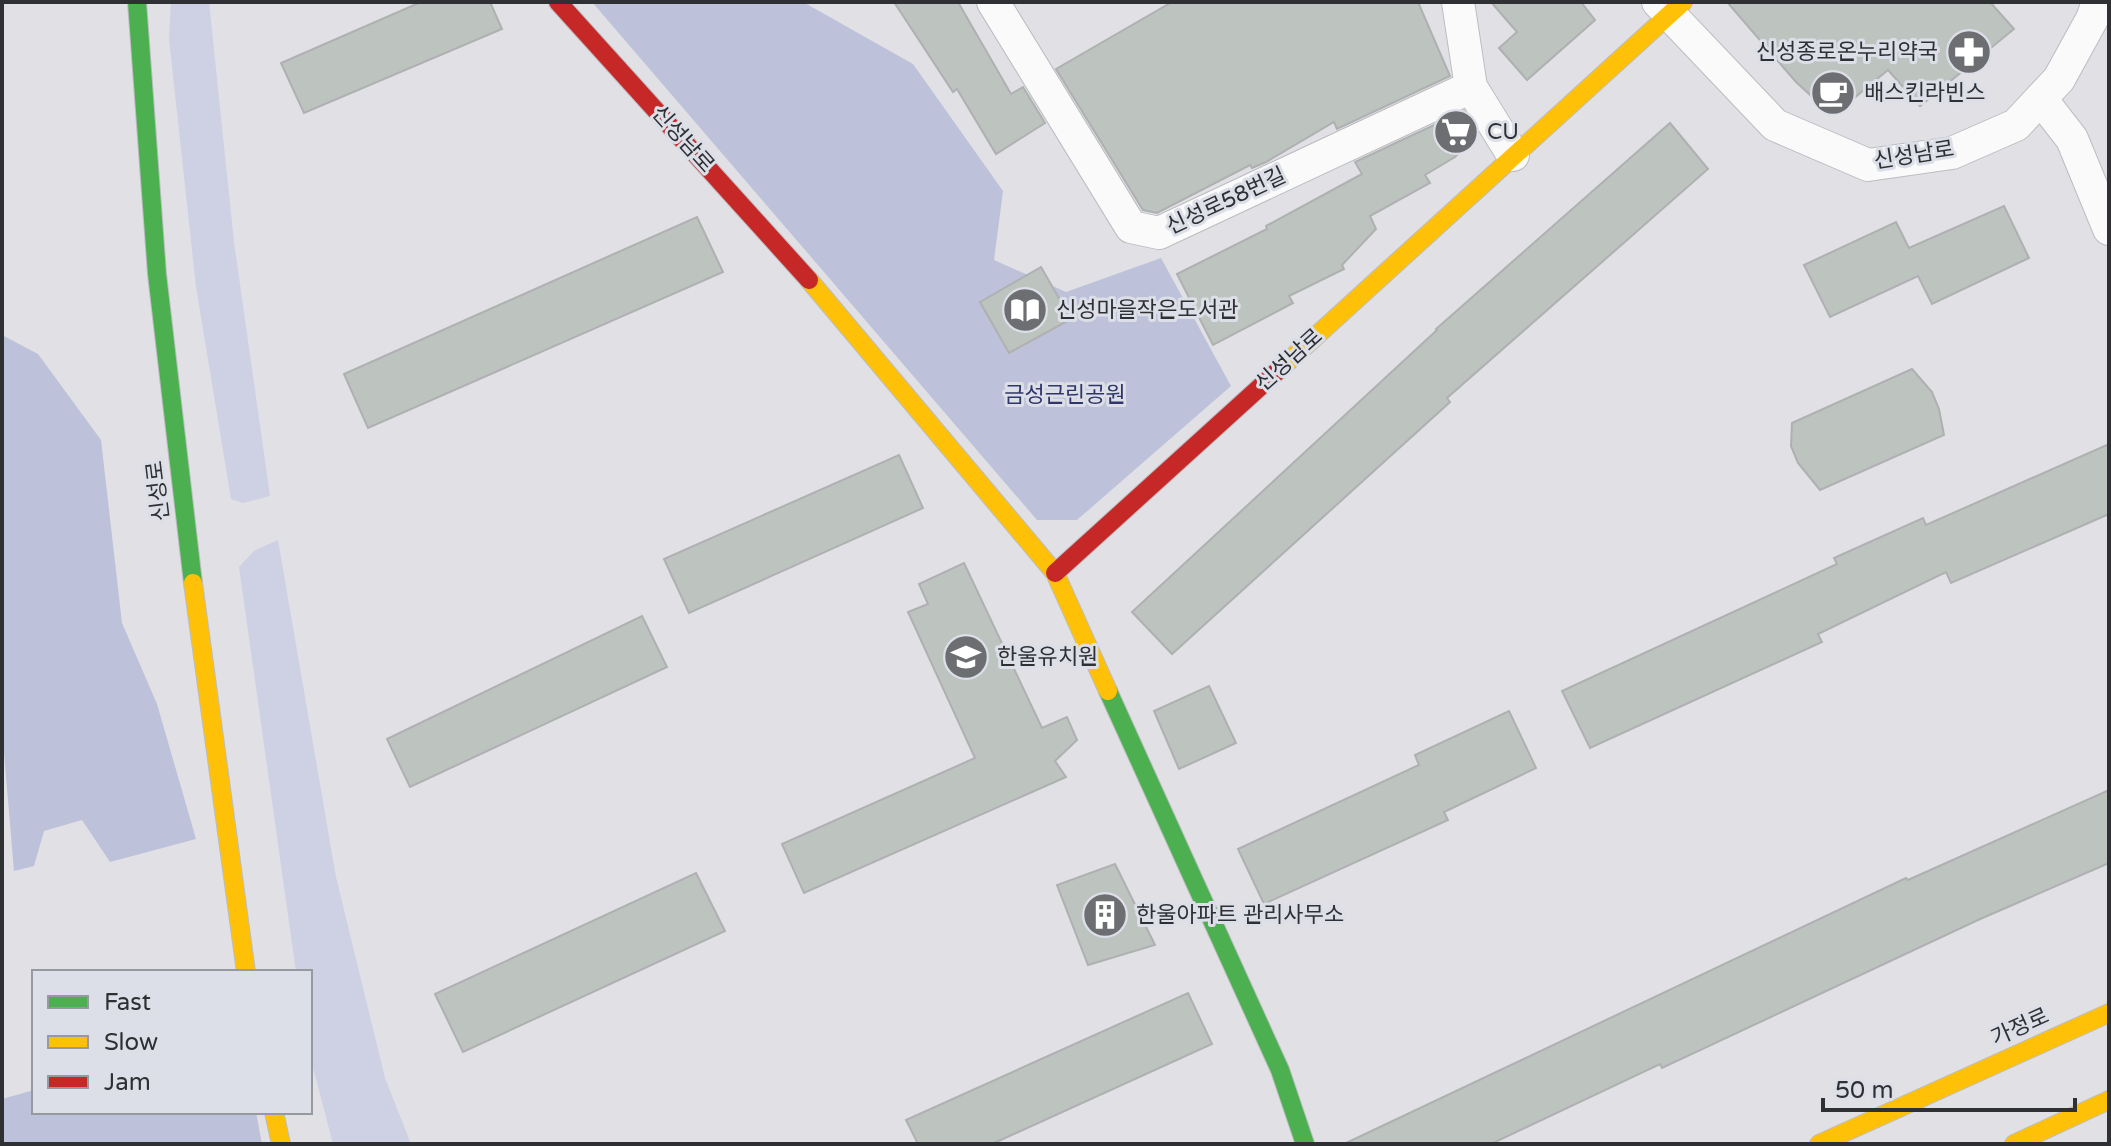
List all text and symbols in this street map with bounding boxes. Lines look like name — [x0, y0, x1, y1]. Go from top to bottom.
pharmacy icon: 신성종로온누리약국 — [1945, 28, 1993, 76]
place label: 신성종로온누리약국 — [1756, 39, 1938, 65]
cafe icon: 배스킨라빈스 — [1809, 69, 1857, 117]
place label: 배스킨라빈스 — [1864, 80, 1985, 106]
street label: 신성남로 — [646, 100, 720, 178]
supermarket icon: CU — [1432, 108, 1480, 156]
place label: CU — [1487, 119, 1519, 145]
street label: 신성남로 — [1872, 136, 1956, 174]
street label: 신성로58번길 — [1162, 162, 1290, 240]
library icon: 신성마을작은도서관 — [1001, 286, 1049, 334]
place label: 신성마을작은도서관 — [1056, 297, 1238, 323]
street label: 신성남로 — [1250, 323, 1328, 397]
park label: 금성근린공원 — [1004, 382, 1126, 408]
street label: 신성로 — [141, 459, 175, 523]
school or university icon: 한울유치원 — [942, 633, 990, 681]
place label: 한울유치원 — [997, 644, 1098, 670]
building icon: 한울아파트 관리사무소 — [1081, 891, 1129, 939]
place label: 한울아파트 관리사무소 — [1136, 902, 1344, 928]
legend — [32, 970, 312, 1114]
text: Fast — [104, 988, 151, 1017]
street label: 가정로 — [1987, 1003, 2053, 1051]
text: Slow — [104, 1028, 158, 1057]
scale bar — [1823, 1062, 2075, 1112]
text: Jam — [104, 1068, 151, 1097]
text: 50 m — [1835, 1076, 1893, 1105]

